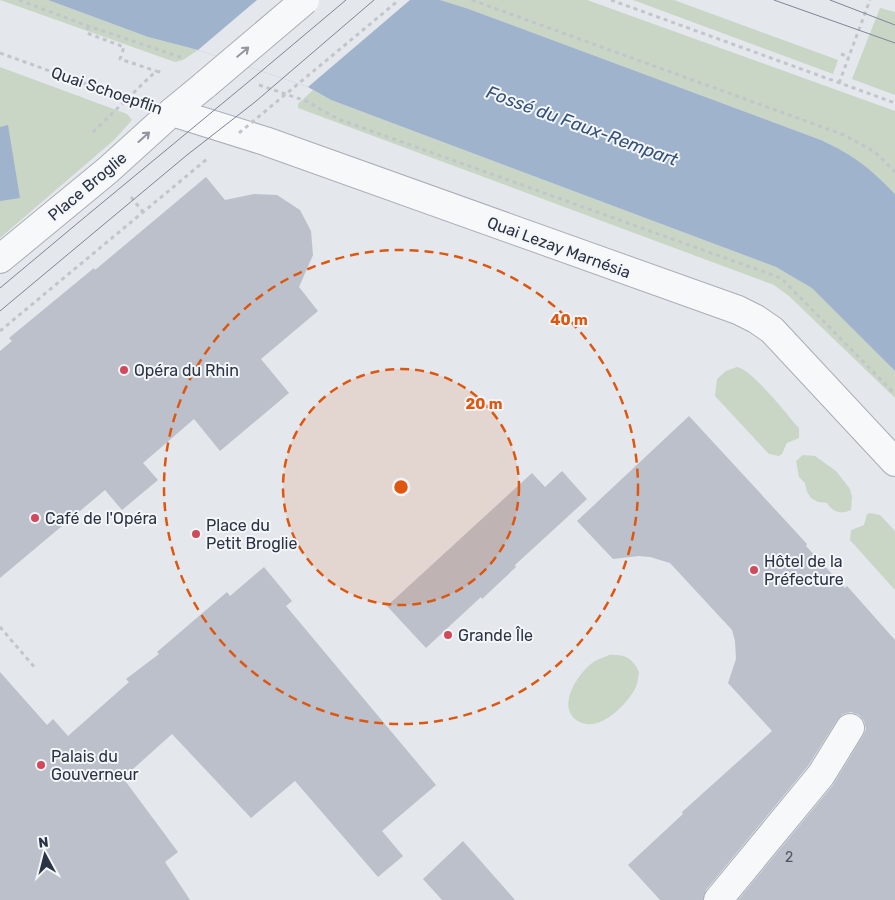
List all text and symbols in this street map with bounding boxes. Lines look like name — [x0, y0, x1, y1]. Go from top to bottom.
one-way arrow — [236, 47, 249, 58]
street label: Quai Schoepflin — [49, 63, 165, 118]
water label: Fossé du Faux-Rempart — [483, 81, 682, 171]
one-way arrow — [137, 131, 150, 143]
street label: Place Broglie — [44, 148, 131, 225]
street label: Quai Lezay Marnésia — [485, 213, 633, 282]
text: 40 m — [550, 311, 588, 329]
place label: Opéra du Rhin — [134, 361, 239, 380]
marker: Opéra du Rhin — [118, 364, 130, 376]
text: 20 m — [466, 395, 502, 413]
centre of rings — [392, 478, 410, 496]
place label: Café de l'Opéra — [45, 509, 157, 528]
marker: Café de l'Opéra — [29, 512, 41, 524]
place label: Place du Petit Broglie — [206, 516, 297, 553]
marker: Place du Petit Broglie — [190, 528, 202, 540]
place label: Hôtel de la Préfecture — [764, 552, 844, 589]
marker: Hôtel de la Préfecture — [748, 564, 760, 576]
place label: Grande Île — [458, 626, 533, 645]
marker: Grande Île — [442, 629, 454, 641]
place label: Palais du Gouverneur — [51, 747, 139, 784]
marker: Palais du Gouverneur — [35, 759, 47, 771]
north arrow — [20, 830, 70, 880]
text: N — [37, 834, 50, 852]
house number: 2 — [785, 849, 793, 866]

